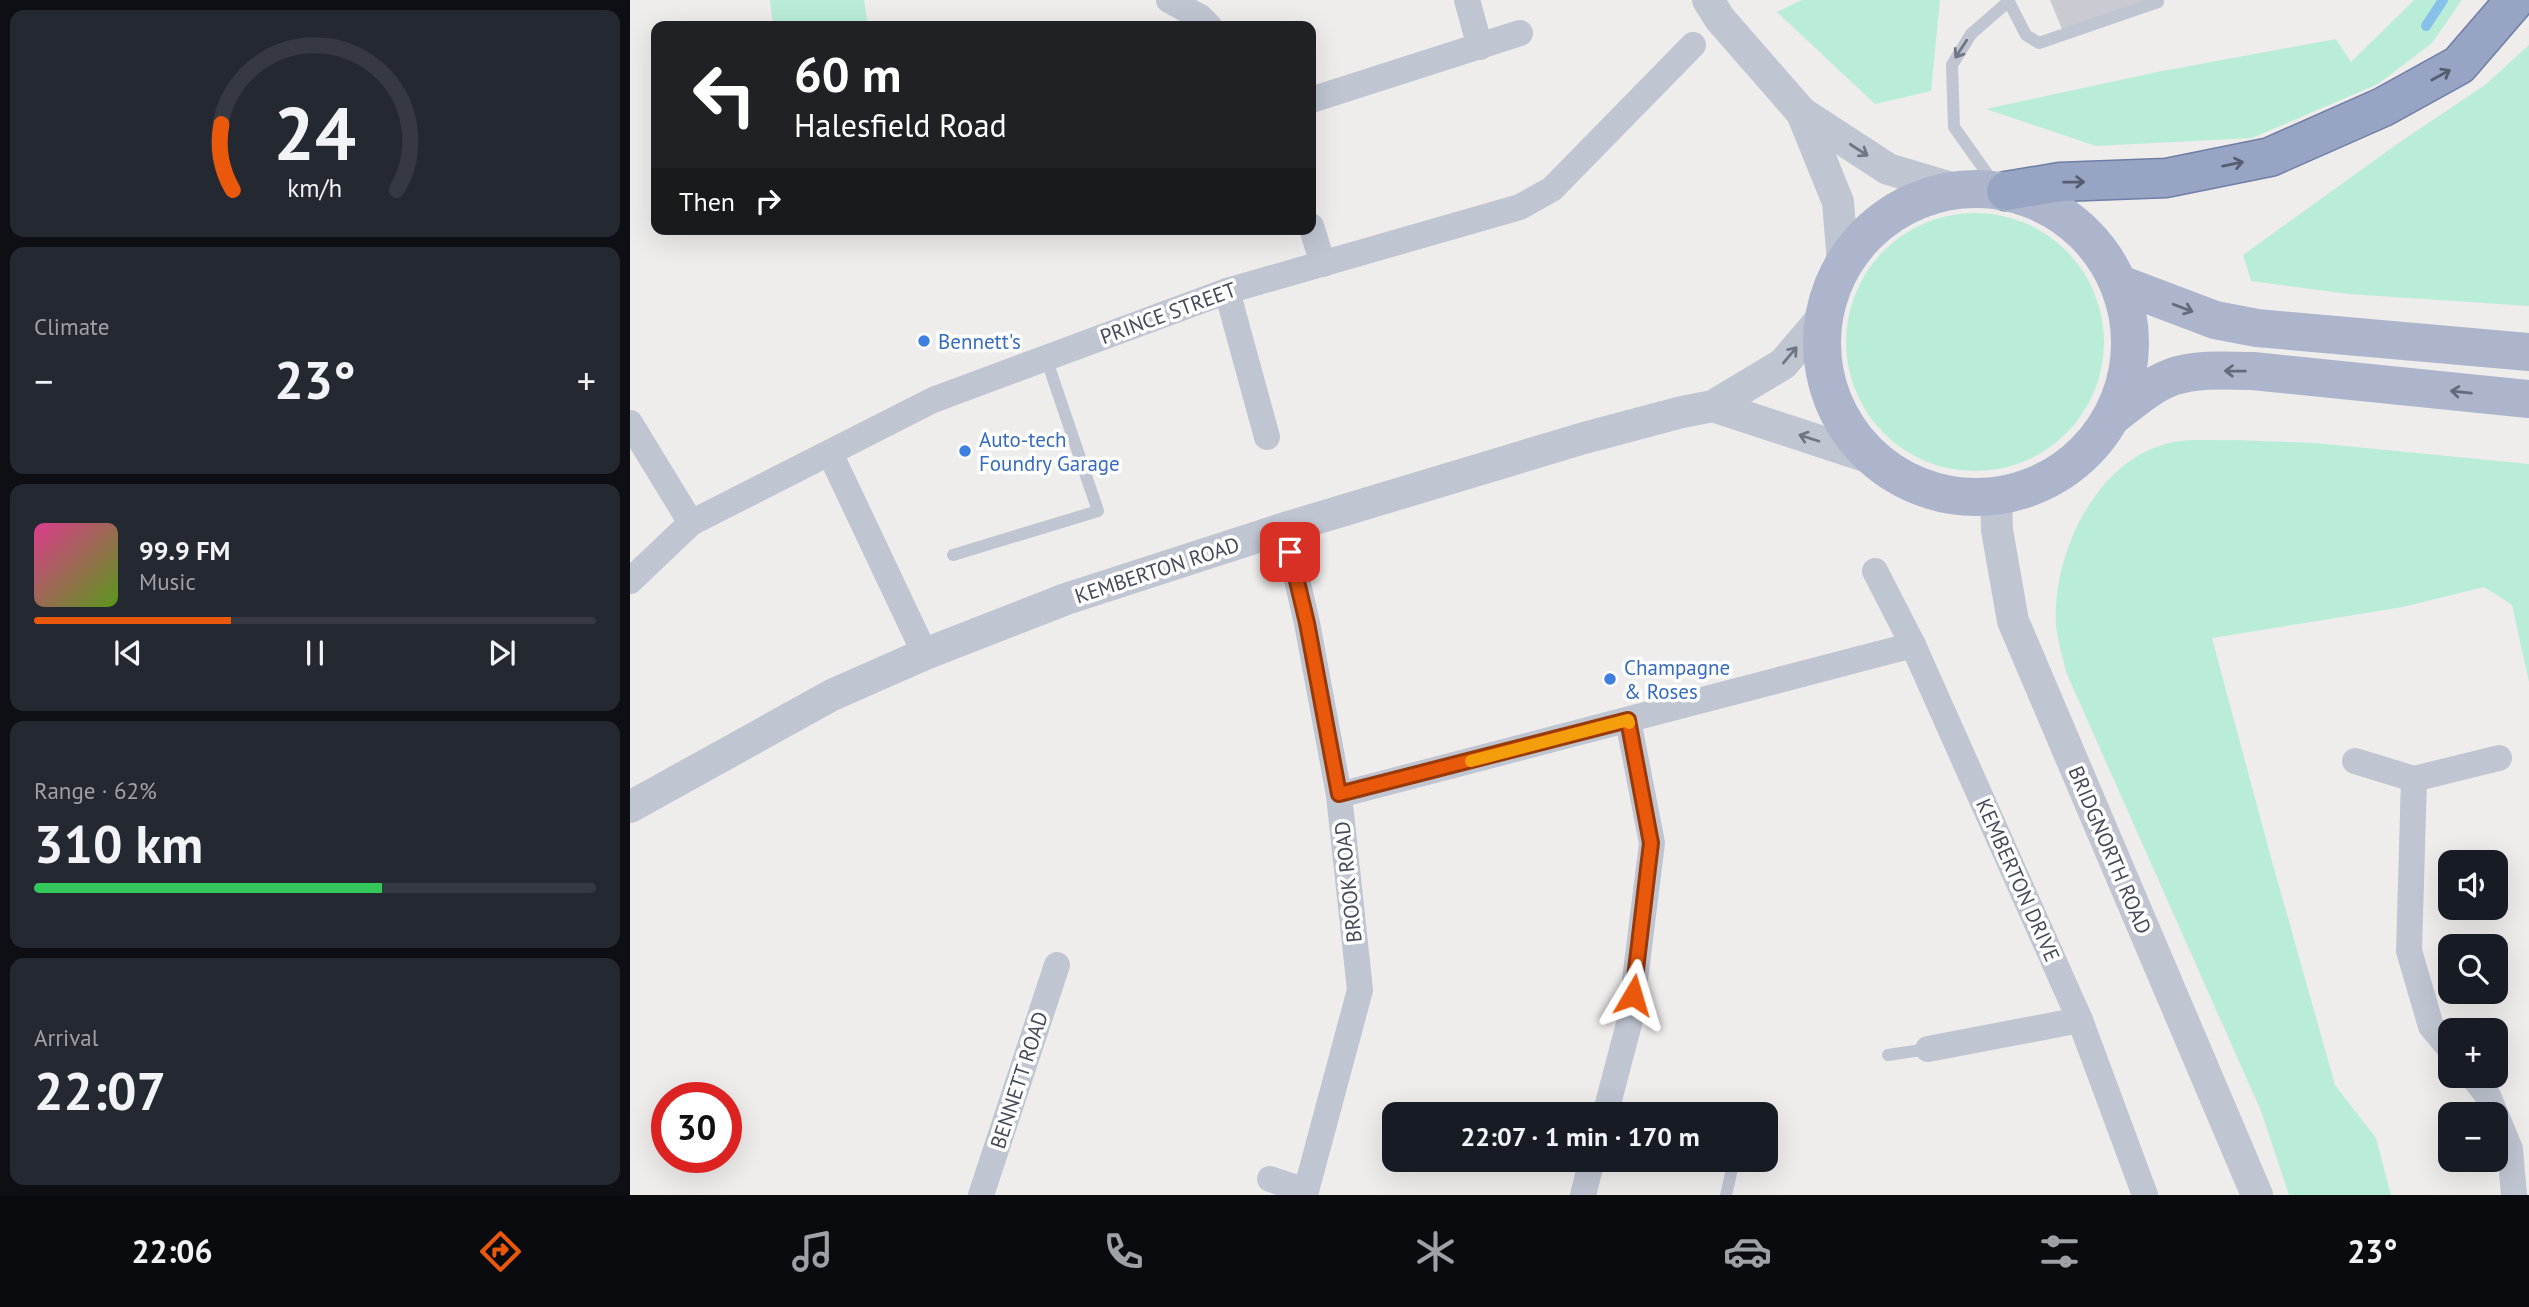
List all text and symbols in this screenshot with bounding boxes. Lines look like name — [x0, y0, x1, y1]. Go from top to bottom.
one-way arrow — [1954, 39, 1968, 59]
text: 60 m — [794, 42, 901, 106]
icon: left — [679, 49, 770, 140]
one-way arrow — [2430, 68, 2451, 81]
text: 24 — [274, 86, 356, 180]
text: Halesfield Road — [794, 104, 1007, 146]
one-way arrow — [1849, 143, 1868, 158]
one-way arrow — [2221, 157, 2244, 171]
text: km/h — [288, 171, 342, 203]
one-way arrow — [2062, 175, 2085, 189]
icon: right — [749, 182, 787, 220]
text: Then — [679, 185, 735, 218]
street label: PRINCE STREET — [1096, 276, 1240, 350]
one-way arrow — [2172, 302, 2194, 315]
text: Climate — [34, 312, 109, 341]
place label: Bennett's — [938, 328, 1021, 355]
marker: Bennett's — [916, 333, 932, 349]
text: 23° — [274, 346, 356, 413]
one-way arrow — [1782, 347, 1798, 365]
text: − — [34, 356, 53, 405]
text: + — [577, 356, 596, 405]
one-way arrow — [2223, 364, 2246, 378]
one-way arrow — [2450, 385, 2473, 398]
place label: Auto-tech Foundry Garage — [979, 426, 1120, 477]
one-way arrow — [1798, 431, 1820, 444]
marker: Auto-tech Foundry Garage — [957, 443, 973, 459]
pin — [1260, 522, 1320, 582]
street label: KEMBERTON ROAD — [1071, 531, 1243, 609]
icon: arrive — [1271, 533, 1309, 571]
text: 99.9 FM — [139, 534, 230, 567]
text: Music — [139, 567, 196, 596]
icon: previous — [109, 634, 147, 672]
icon: pause — [296, 634, 334, 672]
icon: next — [483, 634, 521, 672]
place label: Champagne & Roses — [1624, 654, 1730, 705]
marker: Champagne & Roses — [1602, 671, 1618, 687]
street label: BRIDGNORTH ROAD — [2062, 762, 2158, 938]
text: Range · 62% — [34, 776, 157, 805]
street label: KEMBERTON DRIVE — [1970, 794, 2066, 966]
text: 310 km — [34, 810, 203, 877]
street label: BROOK ROAD — [1328, 820, 1368, 944]
map controls — [2438, 850, 2508, 1172]
button: sound — [2438, 850, 2508, 920]
button: search — [2438, 934, 2508, 1004]
position arrow — [1596, 958, 1670, 1032]
street label: BENNETT ROAD — [984, 1008, 1054, 1152]
button: + — [2438, 1018, 2508, 1088]
text: Arrival — [34, 1023, 98, 1052]
text: 22:07 — [34, 1057, 166, 1124]
speed limit sign: 30 — [651, 1082, 742, 1173]
button: − — [2438, 1102, 2508, 1172]
text: 22:07 · 1 min · 170 m — [1460, 1120, 1700, 1153]
icon: directions — [476, 1227, 525, 1276]
icon: music — [788, 1227, 837, 1276]
icon: phone — [1099, 1227, 1148, 1276]
icon: climate — [1411, 1227, 1460, 1276]
icon: car — [1723, 1227, 1772, 1276]
icon: filters — [2035, 1227, 2084, 1276]
text: 22:06 — [131, 1230, 213, 1272]
text: 23° — [2347, 1230, 2398, 1272]

